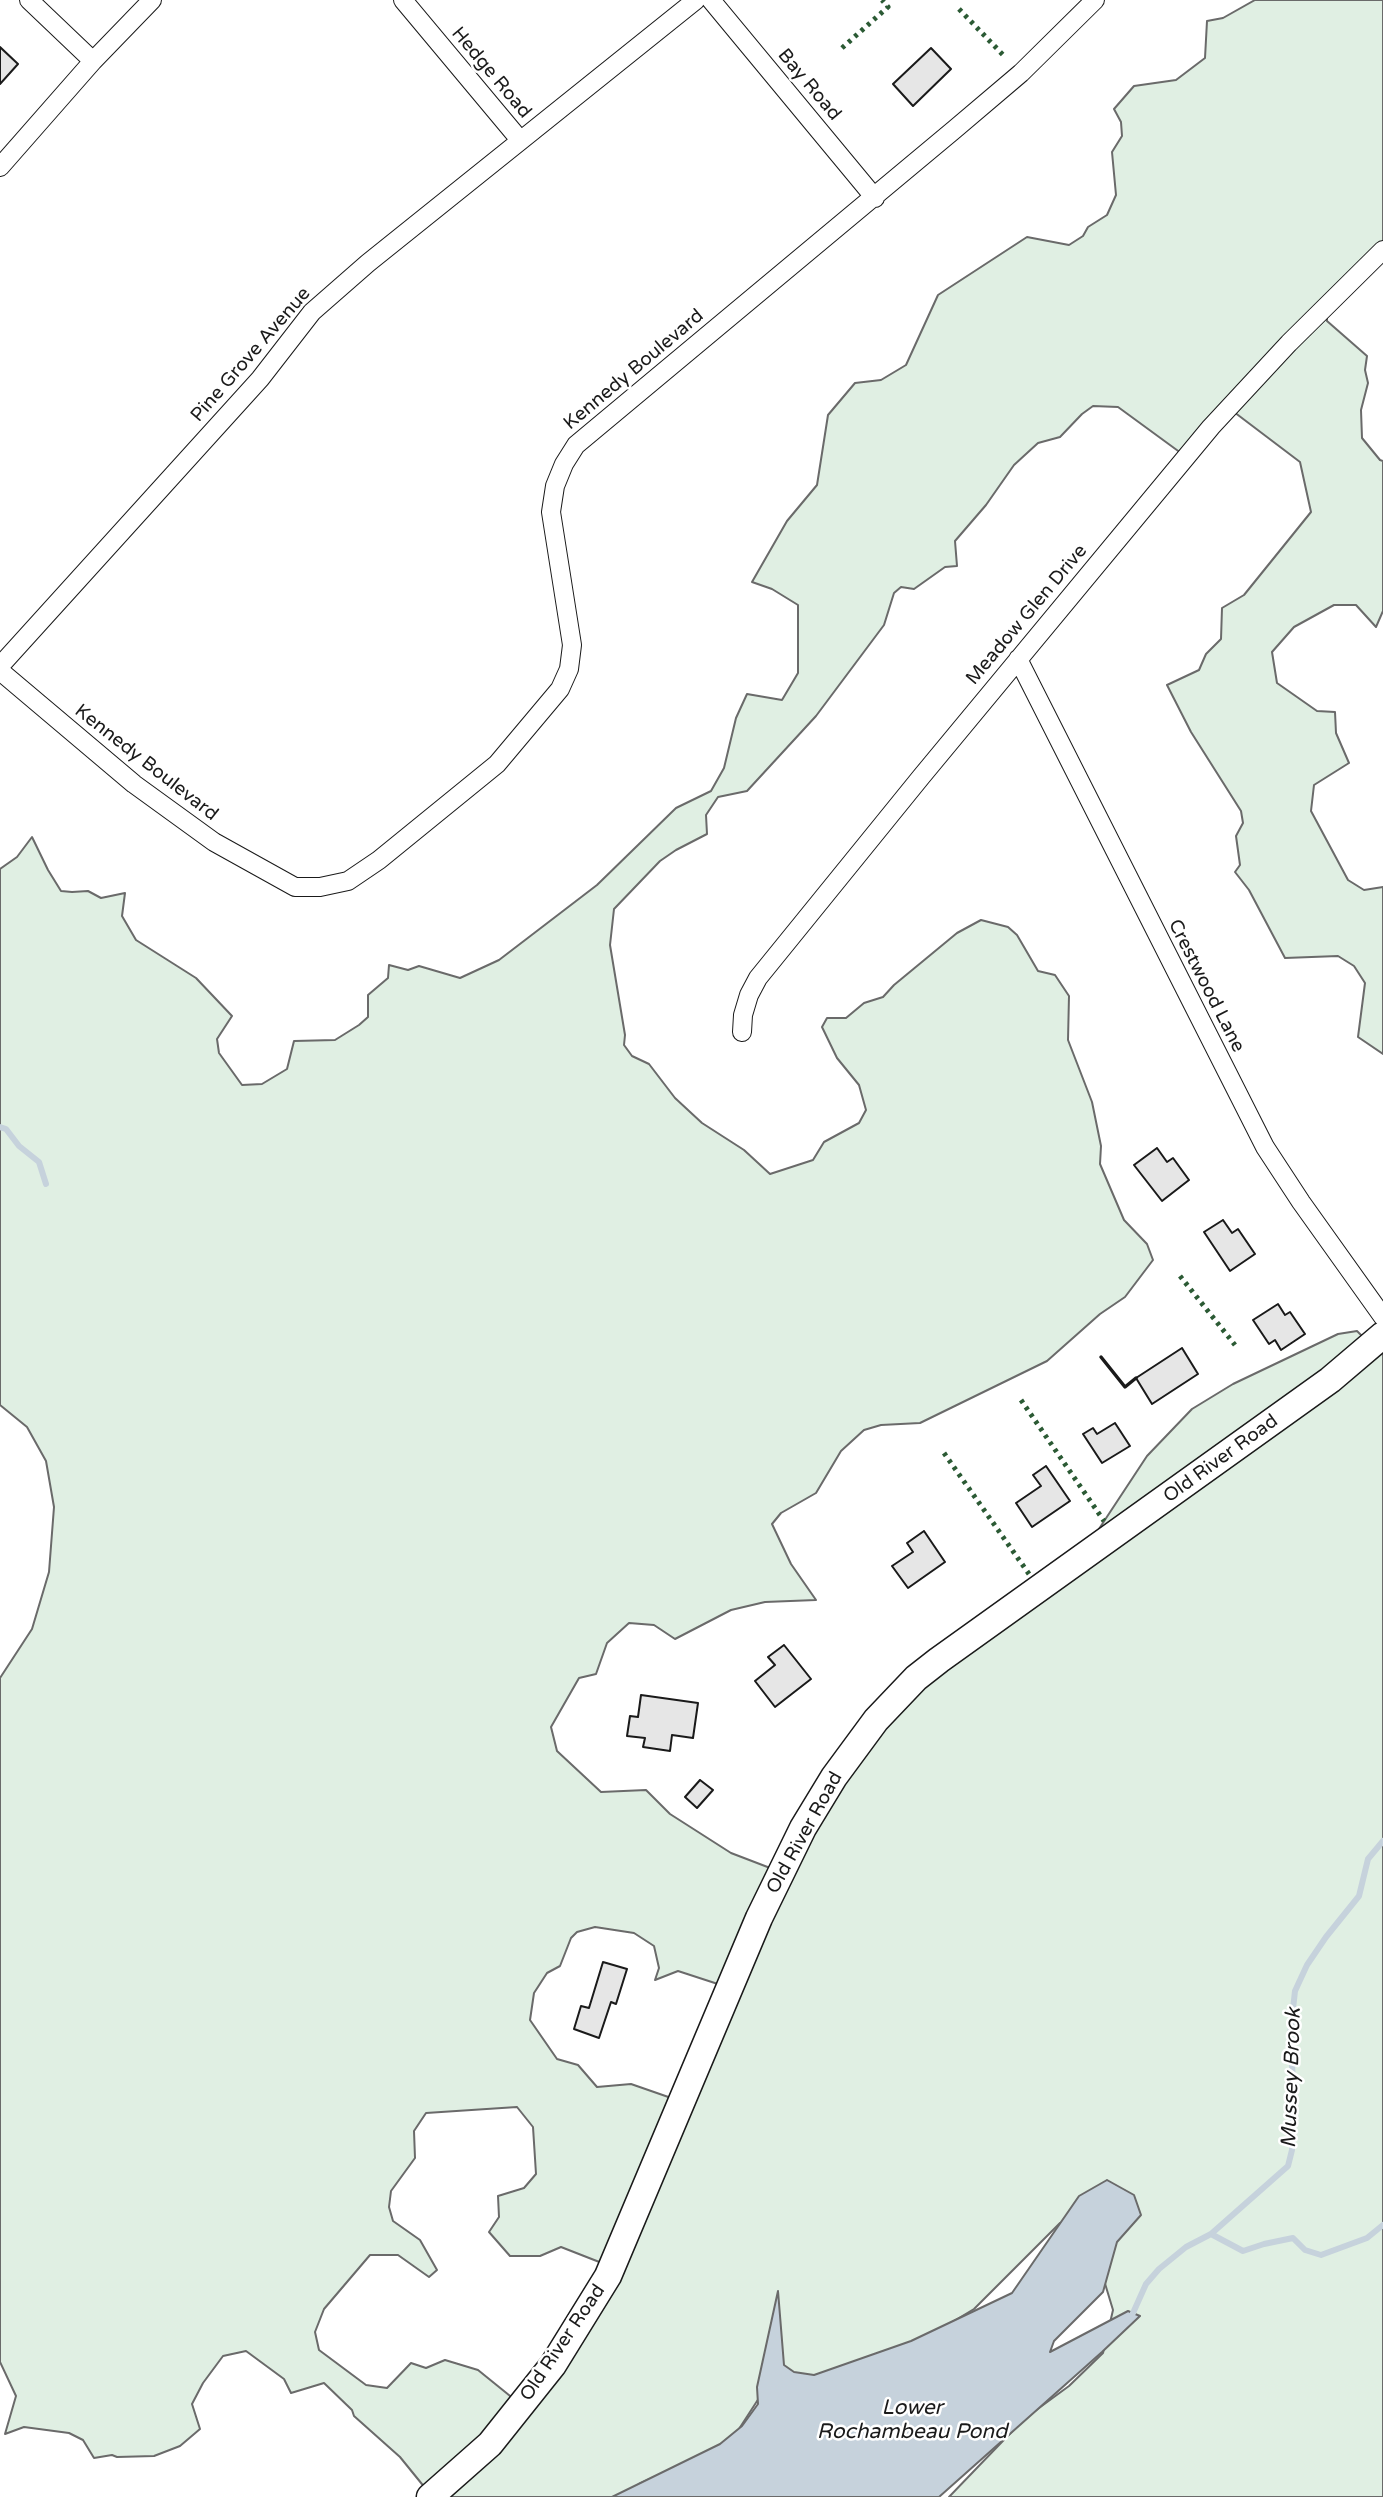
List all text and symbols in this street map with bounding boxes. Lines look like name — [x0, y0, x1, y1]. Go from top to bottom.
street label: Hedge Road — [446, 23, 536, 123]
street label: Bay Road — [772, 45, 846, 125]
street label: Pine Grove Avenue — [186, 283, 316, 427]
street label: Kennedy Boulevard — [559, 305, 709, 435]
street label: Meadow Glen Drive — [962, 540, 1092, 690]
street label: Kennedy Boulevard — [70, 700, 222, 826]
street label: Crestwood Lane — [1163, 916, 1249, 1056]
street label: Old River Road — [1159, 1410, 1283, 1508]
street label: Old River Road — [762, 1768, 848, 1898]
water label: Mussey Brook — [1277, 2007, 1307, 2149]
street label: Old River Road — [516, 2280, 610, 2406]
water label: Lower Rochambeau Pond — [817, 2395, 1007, 2445]

